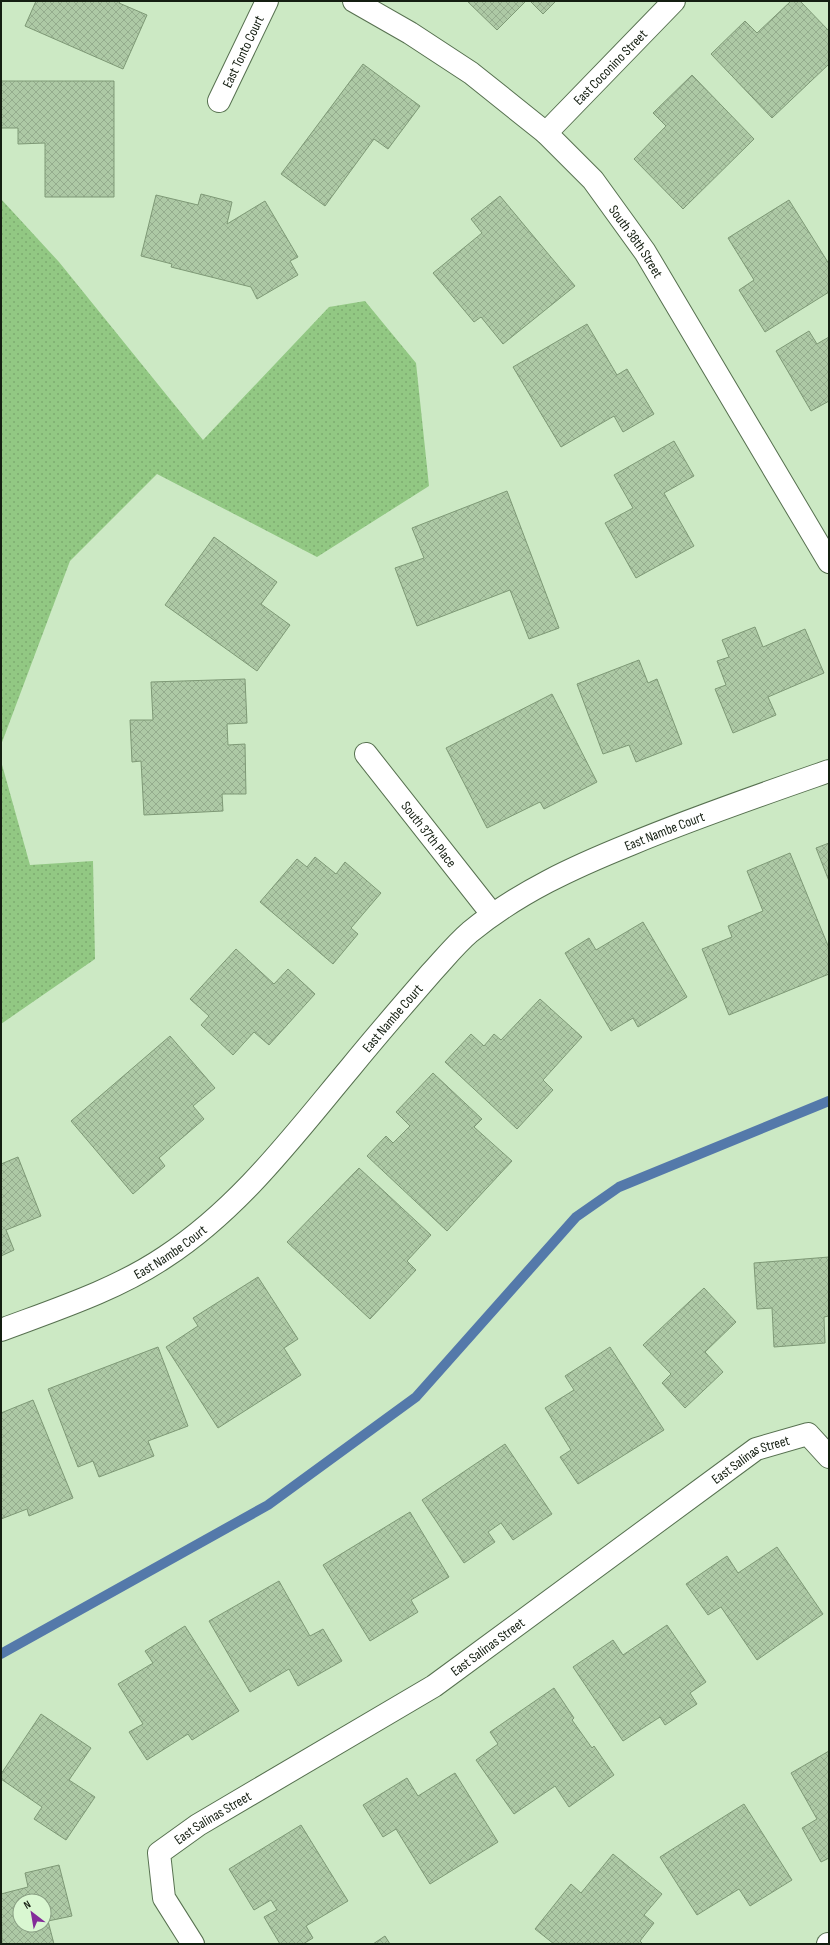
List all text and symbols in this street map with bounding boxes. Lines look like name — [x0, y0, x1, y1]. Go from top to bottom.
street label: East Tonto Court — [219, 13, 268, 91]
street label: East Coconino Street — [570, 26, 651, 109]
street label: South 38th Street — [605, 202, 666, 281]
street label: South 37th Place — [397, 798, 460, 871]
street label: East Nambe Court — [622, 808, 707, 855]
street label: East Nambe Court — [359, 981, 427, 1056]
street label: East Nambe Court — [131, 1221, 210, 1283]
street label: East Salinas Street — [708, 1432, 792, 1488]
street label: East Salinas Street — [447, 1614, 528, 1680]
street label: East Salinas Street — [171, 1788, 254, 1848]
north arrow — [12, 1893, 52, 1933]
text: N — [21, 1898, 33, 1912]

